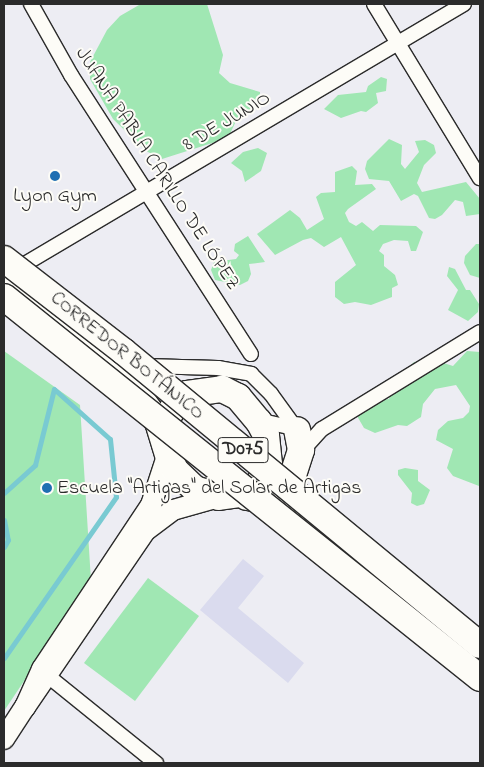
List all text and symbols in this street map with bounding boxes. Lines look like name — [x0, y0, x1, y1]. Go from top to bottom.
street label: JUANA PABLA CARILLO DE LÓPEZ — [69, 43, 245, 295]
street label: 8 DE JUNIO — [179, 86, 275, 158]
marker: Lyon Gym — [49, 170, 61, 182]
place label: Lyon Gym — [13, 184, 97, 208]
street label: CORREDOR BOTÁNICO — [45, 286, 209, 426]
road number: D075 — [217, 434, 269, 466]
place label: Escuela "Artigas" del Solar de Artigas — [57, 476, 361, 500]
marker: Escuela "Artigas" del Solar de Artigas — [41, 482, 53, 494]

